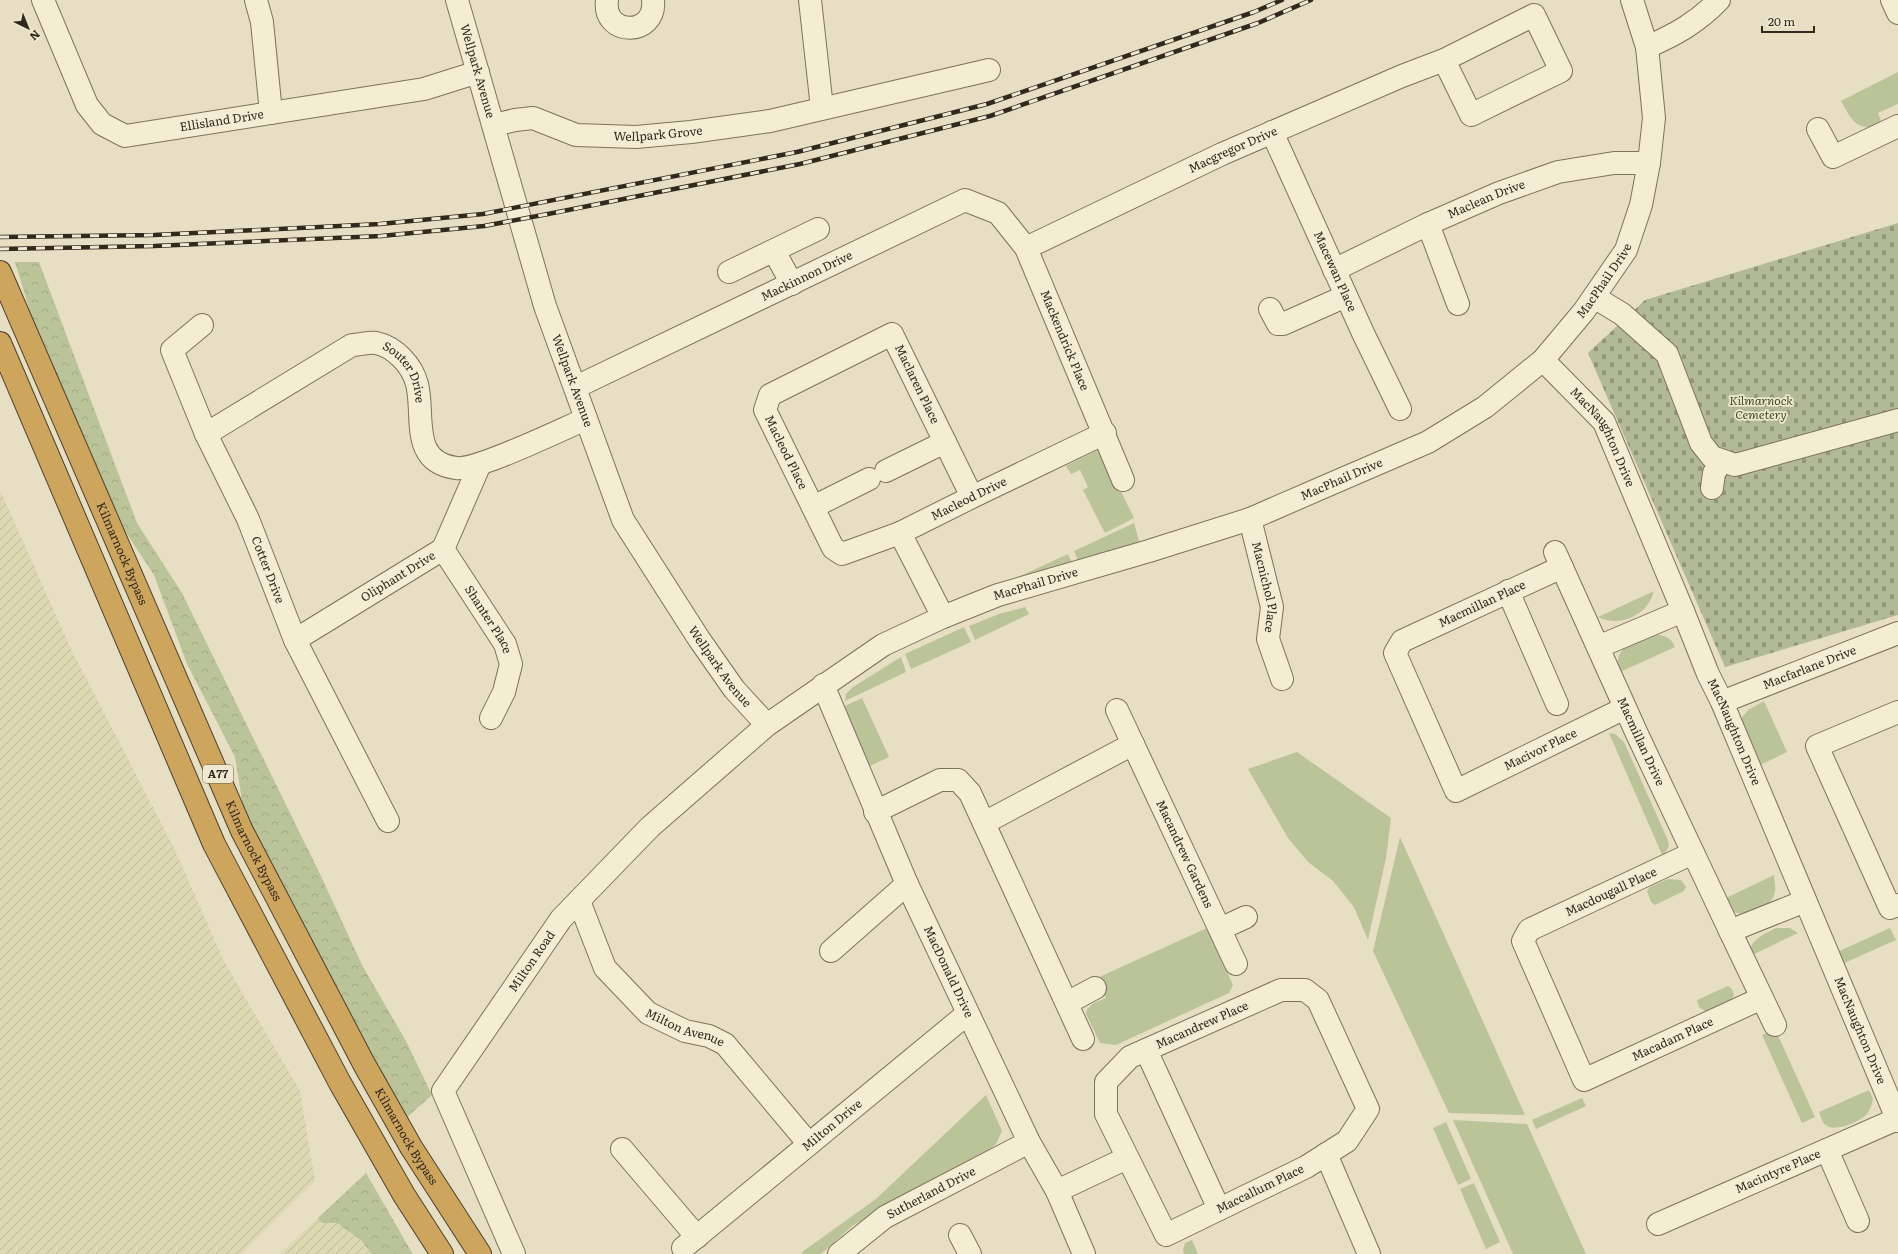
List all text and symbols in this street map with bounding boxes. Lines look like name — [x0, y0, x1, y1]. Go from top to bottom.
north arrow — [8, 8, 48, 48]
scale bar — [1762, 8, 1814, 34]
text: 20 m — [1768, 12, 1795, 30]
street label: Wellpark Avenue — [456, 22, 500, 120]
text: N — [27, 27, 44, 45]
street label: Ellisland Drive — [178, 104, 265, 135]
street label: Wellpark Grove — [613, 121, 704, 145]
street label: Macgregor Drive — [1185, 121, 1280, 177]
street label: Maclean Drive — [1444, 174, 1527, 222]
street label: Macewan Place — [1310, 228, 1362, 314]
street label: MacPhail Drive — [1572, 241, 1636, 322]
street label: Mackinnon Drive — [757, 245, 855, 305]
street label: Mackendrick Place — [1036, 287, 1095, 393]
street label: Wellpark Avenue — [548, 332, 598, 429]
street label: Souter Drive — [380, 336, 430, 404]
street label: Maclaren Place — [891, 341, 945, 426]
street label: MacNaughton Drive — [1566, 382, 1640, 489]
park label: Kilmarnock Cemetery — [1729, 391, 1793, 423]
street label: Macleod Place — [761, 412, 813, 492]
street label: MacPhail Drive — [1297, 453, 1385, 504]
street label: Macleod Drive — [927, 472, 1009, 524]
street label: Kilmarnock Bypass — [93, 499, 153, 608]
street label: Cotter Drive — [247, 533, 290, 606]
street label: Macnichol Place — [1248, 539, 1282, 634]
street label: Oliphant Drive — [357, 546, 438, 606]
street label: MacPhail Drive — [991, 562, 1080, 604]
street label: Macmillan Place — [1435, 575, 1528, 631]
street label: Shanter Place — [461, 581, 517, 655]
street label: Wellpark Avenue — [685, 622, 756, 711]
street label: Macfarlane Drive — [1760, 640, 1859, 693]
street label: MacNaughton Drive — [1703, 675, 1766, 788]
street label: Macmillan Drive — [1613, 694, 1670, 788]
street label: Macivor Place — [1500, 723, 1580, 774]
road number: A77 — [203, 765, 233, 783]
street label: Macandrew Gardens — [1152, 796, 1219, 911]
street label: Kilmarnock Bypass — [222, 797, 287, 904]
street label: Macdougall Place — [1562, 862, 1659, 920]
street label: MacDonald Drive — [920, 922, 979, 1020]
street label: Milton Road — [504, 926, 559, 995]
street label: MacNaughton Drive — [1830, 973, 1891, 1087]
street label: Macandrew Place — [1152, 996, 1251, 1053]
street label: Milton Avenue — [643, 1003, 728, 1050]
street label: Macadam Place — [1628, 1012, 1716, 1065]
street label: Kilmarnock Bypass — [371, 1084, 443, 1189]
street label: Milton Drive — [797, 1094, 865, 1155]
street label: Macintyre Place — [1732, 1144, 1823, 1197]
street label: Maccallum Place — [1213, 1159, 1307, 1217]
street label: Sutherland Drive — [883, 1161, 978, 1223]

